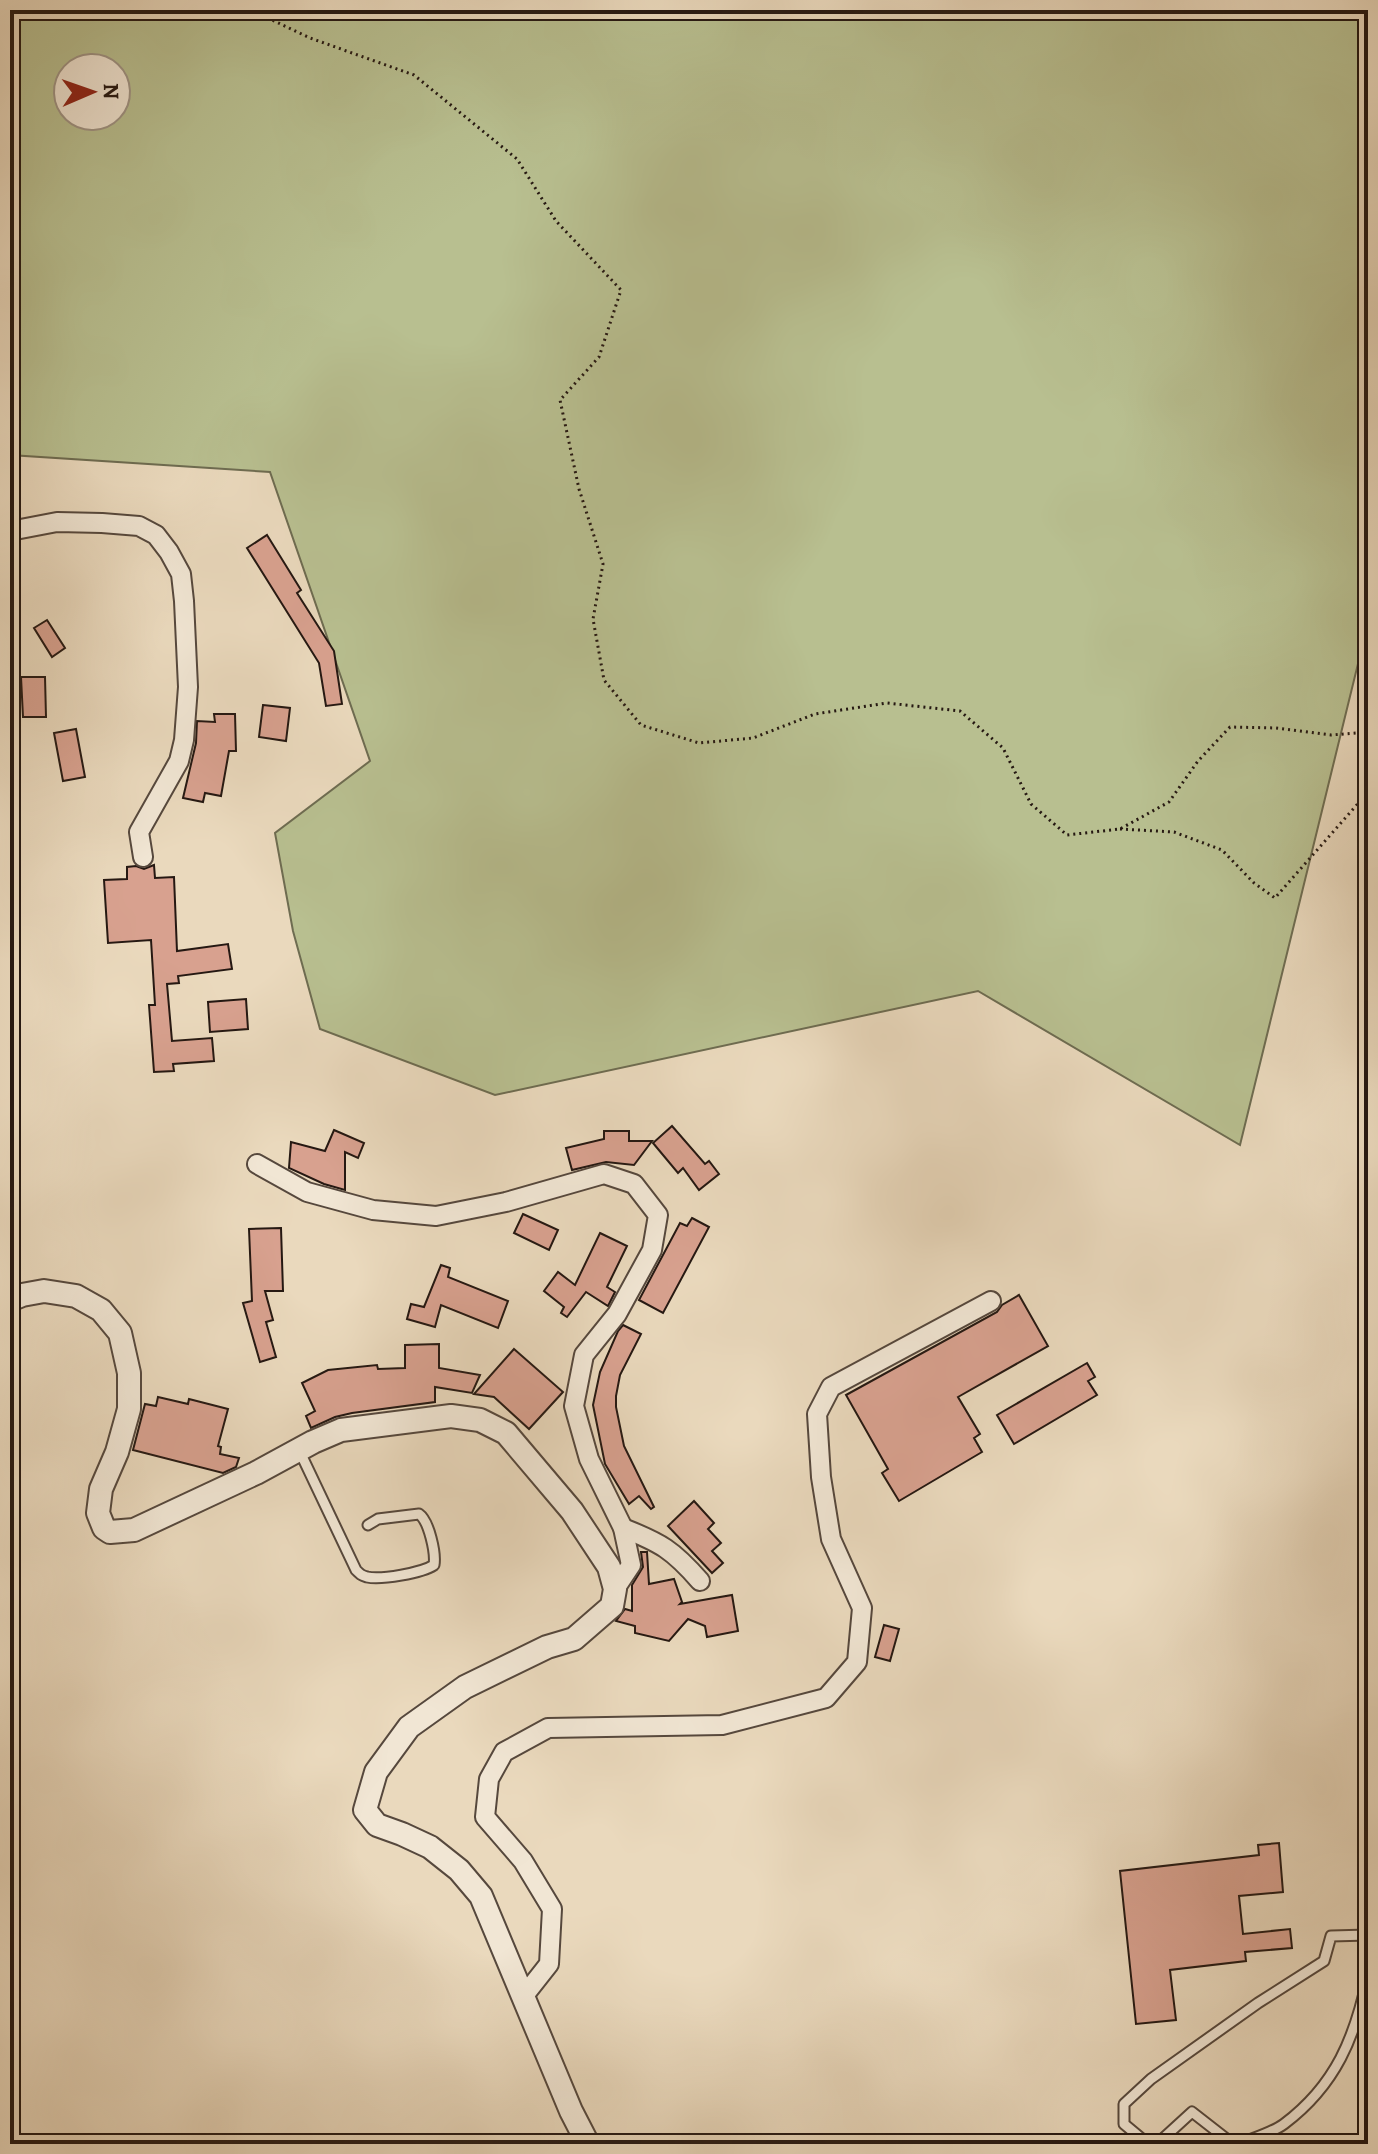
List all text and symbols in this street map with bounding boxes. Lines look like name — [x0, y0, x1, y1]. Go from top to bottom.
north arrow — [52, 52, 132, 132]
text: N — [96, 83, 126, 100]

